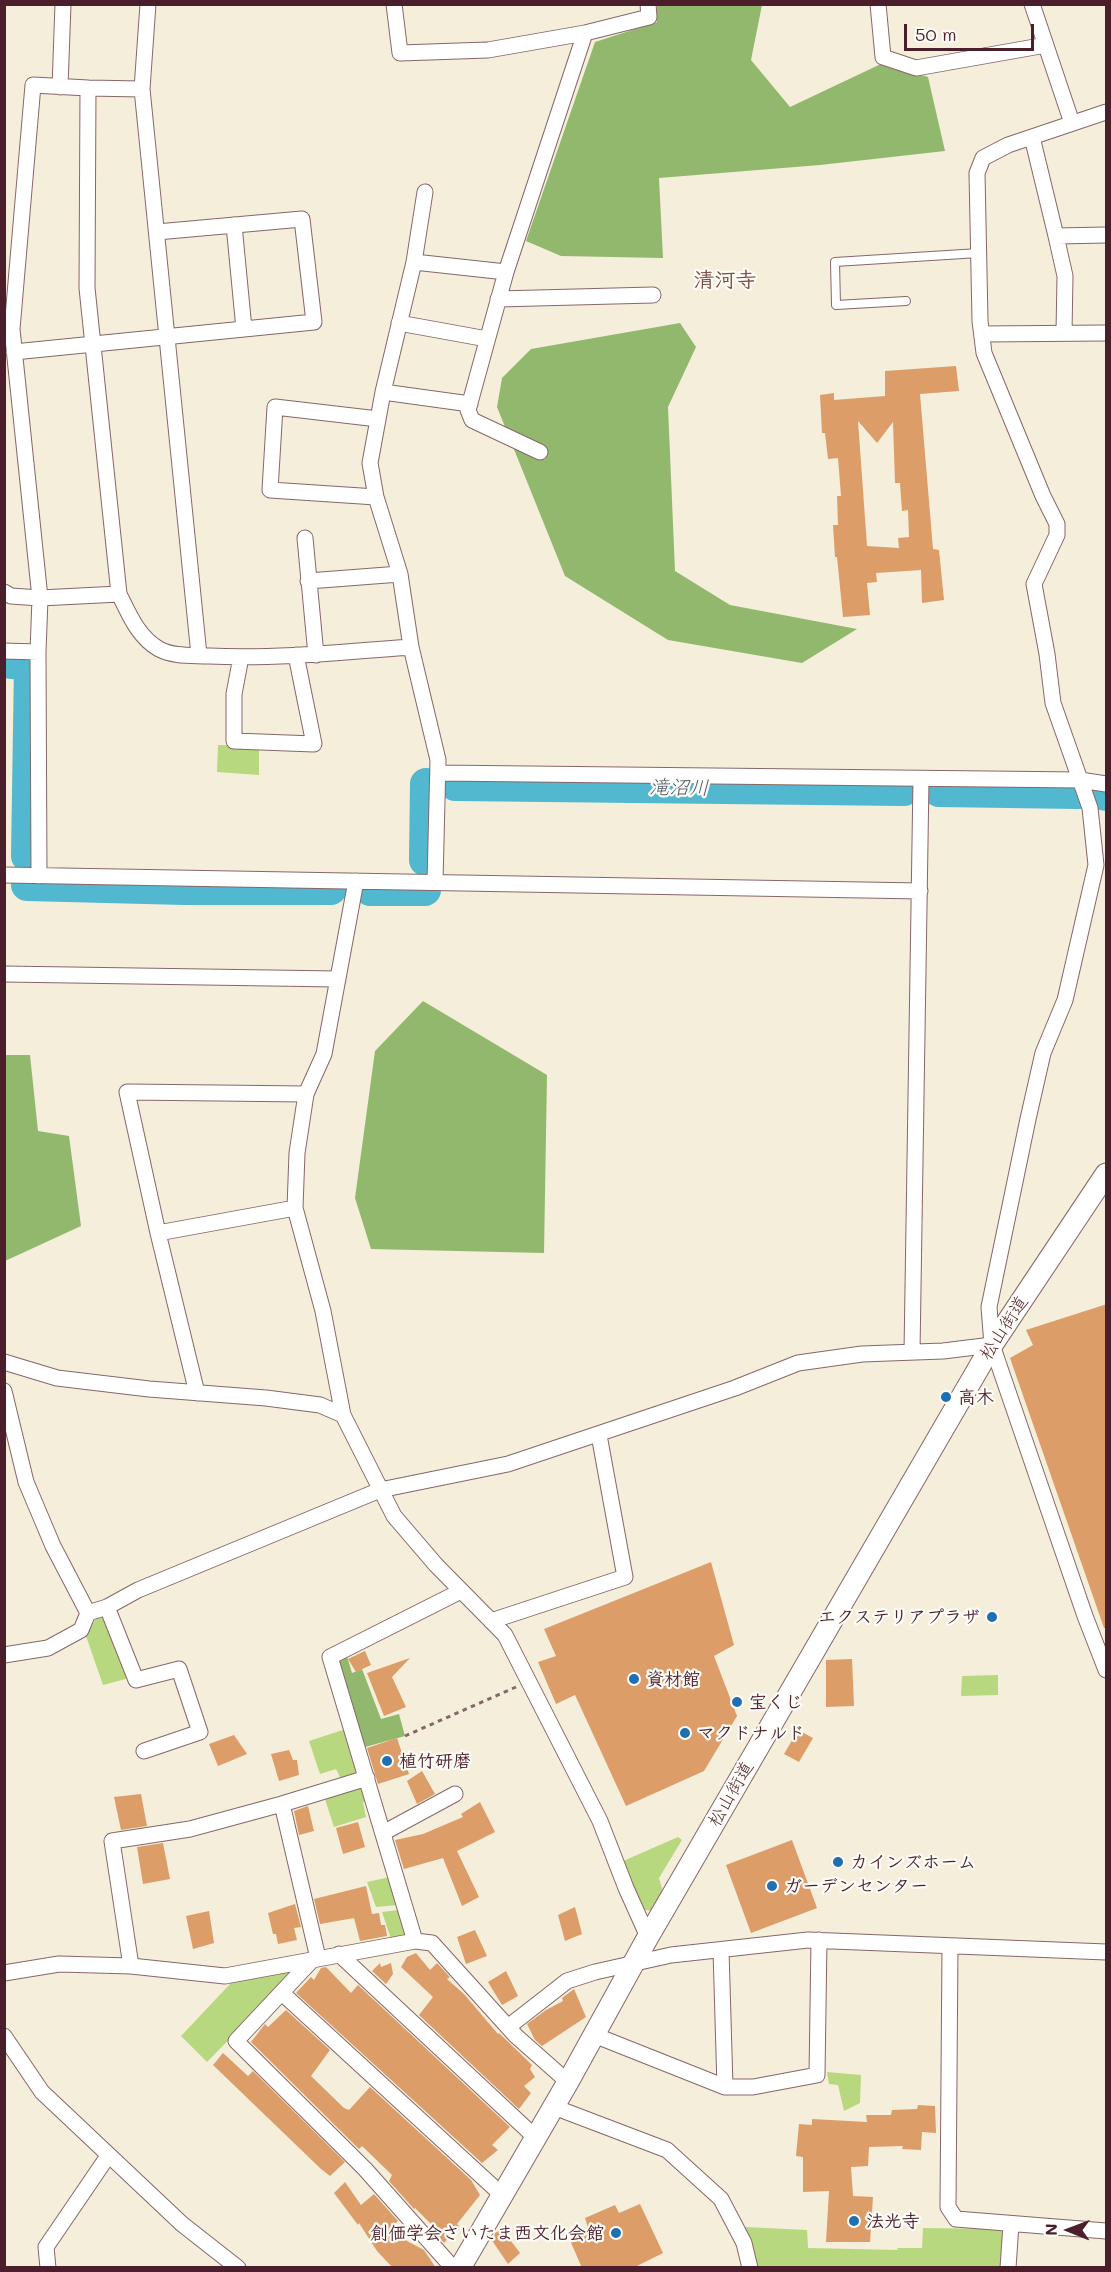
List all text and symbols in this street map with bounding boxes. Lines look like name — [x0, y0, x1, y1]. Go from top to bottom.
scale bar — [907, 12, 1038, 50]
text: 50 m — [915, 22, 957, 46]
district label: 清河寺 — [694, 268, 756, 294]
water label: 滝沼川 — [649, 775, 709, 801]
street label: 松山街道 — [975, 1292, 1033, 1364]
place label: 高木 — [958, 1386, 994, 1408]
marker: 高木 — [939, 1390, 953, 1404]
place label: エクステリアプラザ — [818, 1606, 980, 1628]
marker: エクステリアプラザ — [985, 1610, 999, 1624]
place label: 資材館 — [646, 1668, 700, 1690]
marker: 資材館 — [627, 1672, 641, 1686]
place label: 宝くじ — [749, 1691, 803, 1713]
marker: 宝くじ — [730, 1695, 744, 1709]
place label: マクドナルド — [697, 1722, 805, 1744]
marker: マクドナルド — [678, 1726, 692, 1740]
place label: 植竹研磨 — [399, 1750, 471, 1772]
marker: 植竹研磨 — [380, 1754, 394, 1768]
street label: 松山街道 — [704, 1757, 758, 1831]
place label: カインズホーム — [850, 1851, 976, 1873]
marker: カインズホーム — [831, 1855, 845, 1869]
place label: ガーデンセンター — [784, 1875, 928, 1897]
marker: ガーデンセンター — [765, 1879, 779, 1893]
north arrow — [1039, 2200, 1099, 2260]
place label: 法光寺 — [866, 2210, 920, 2232]
marker: 法光寺 — [847, 2214, 861, 2228]
place label: 創価学会さいたま西文化会館 — [370, 2222, 604, 2244]
text: N — [1040, 2223, 1061, 2236]
marker: 創価学会さいたま西文化会館 — [609, 2226, 623, 2240]

